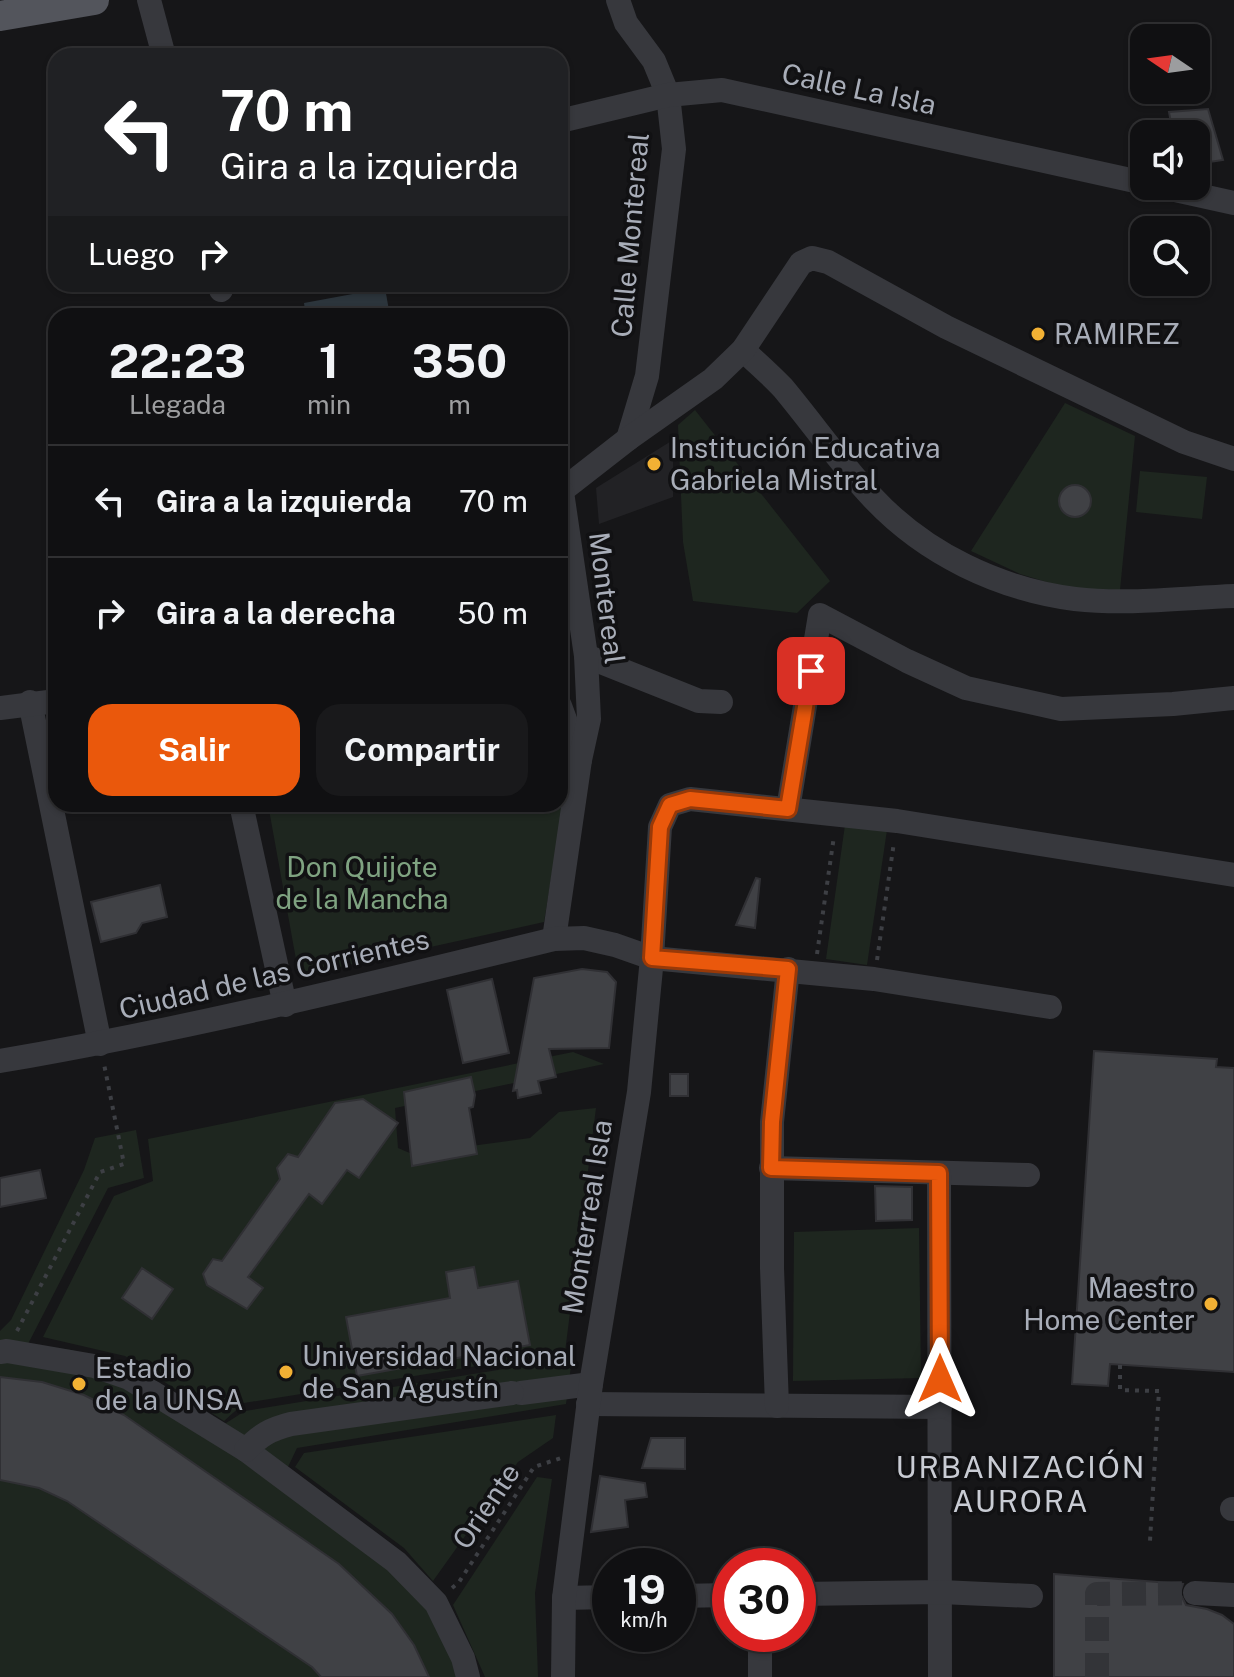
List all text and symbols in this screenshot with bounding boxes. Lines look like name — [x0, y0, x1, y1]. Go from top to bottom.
north arrow — [1130, 24, 1210, 104]
map controls — [1130, 24, 1210, 296]
street label: Calle La Isla — [779, 56, 939, 121]
text: 70 m — [220, 78, 353, 144]
icon: left — [88, 80, 192, 184]
button: sound — [1130, 120, 1210, 200]
street label: Calle Montereal — [604, 131, 655, 339]
text: Gira a la izquierda — [220, 145, 519, 187]
button: search — [1130, 216, 1210, 296]
icon: right — [191, 232, 235, 276]
text: Luego — [88, 236, 175, 272]
place label: RAMIREZ — [1054, 317, 1180, 350]
marker: RAMIREZ — [1029, 325, 1047, 343]
text: 22:23 — [109, 332, 246, 389]
text: 1 — [319, 332, 339, 389]
text: 350 — [412, 332, 507, 389]
text: Llegada — [129, 389, 226, 420]
text: min — [307, 389, 351, 420]
text: m — [448, 389, 471, 420]
place label: Institución Educativa Gabriela Mistral — [670, 431, 941, 496]
marker: Institución Educativa Gabriela Mistral — [645, 455, 663, 473]
icon: left — [88, 479, 132, 523]
text: Gira a la izquierda — [156, 483, 412, 519]
text: 70 m — [459, 483, 528, 519]
street label: Montereal — [583, 530, 632, 666]
icon: right — [88, 591, 132, 635]
text: Gira a la derecha — [156, 595, 396, 631]
text: 50 m — [457, 595, 528, 631]
pin — [777, 637, 845, 705]
icon: arrive — [789, 649, 833, 693]
button: Salir — [88, 704, 300, 796]
button: Compartir — [316, 704, 528, 796]
park label: Don Quijote de la Mancha — [276, 850, 448, 915]
street label: Ciudad de las Corrientes — [116, 922, 432, 1025]
street label: Monterreal Isla — [555, 1117, 618, 1316]
place label: Maestro Home Center — [1023, 1271, 1195, 1336]
marker: Maestro Home Center — [1202, 1295, 1220, 1313]
position arrow — [898, 1337, 982, 1421]
place label: Universidad Nacional de San Agustín — [302, 1339, 576, 1404]
place label: Estadio de la UNSA — [95, 1351, 244, 1416]
marker: Universidad Nacional de San Agustín — [277, 1363, 295, 1381]
marker: Estadio de la UNSA — [70, 1375, 88, 1393]
district label: URBANIZACIÓN AURORA — [896, 1449, 1146, 1519]
street label: Oriente — [445, 1457, 526, 1555]
speed limit sign: 30 — [712, 1548, 816, 1652]
text: 19 — [622, 1566, 666, 1613]
text: km/h — [620, 1608, 668, 1632]

